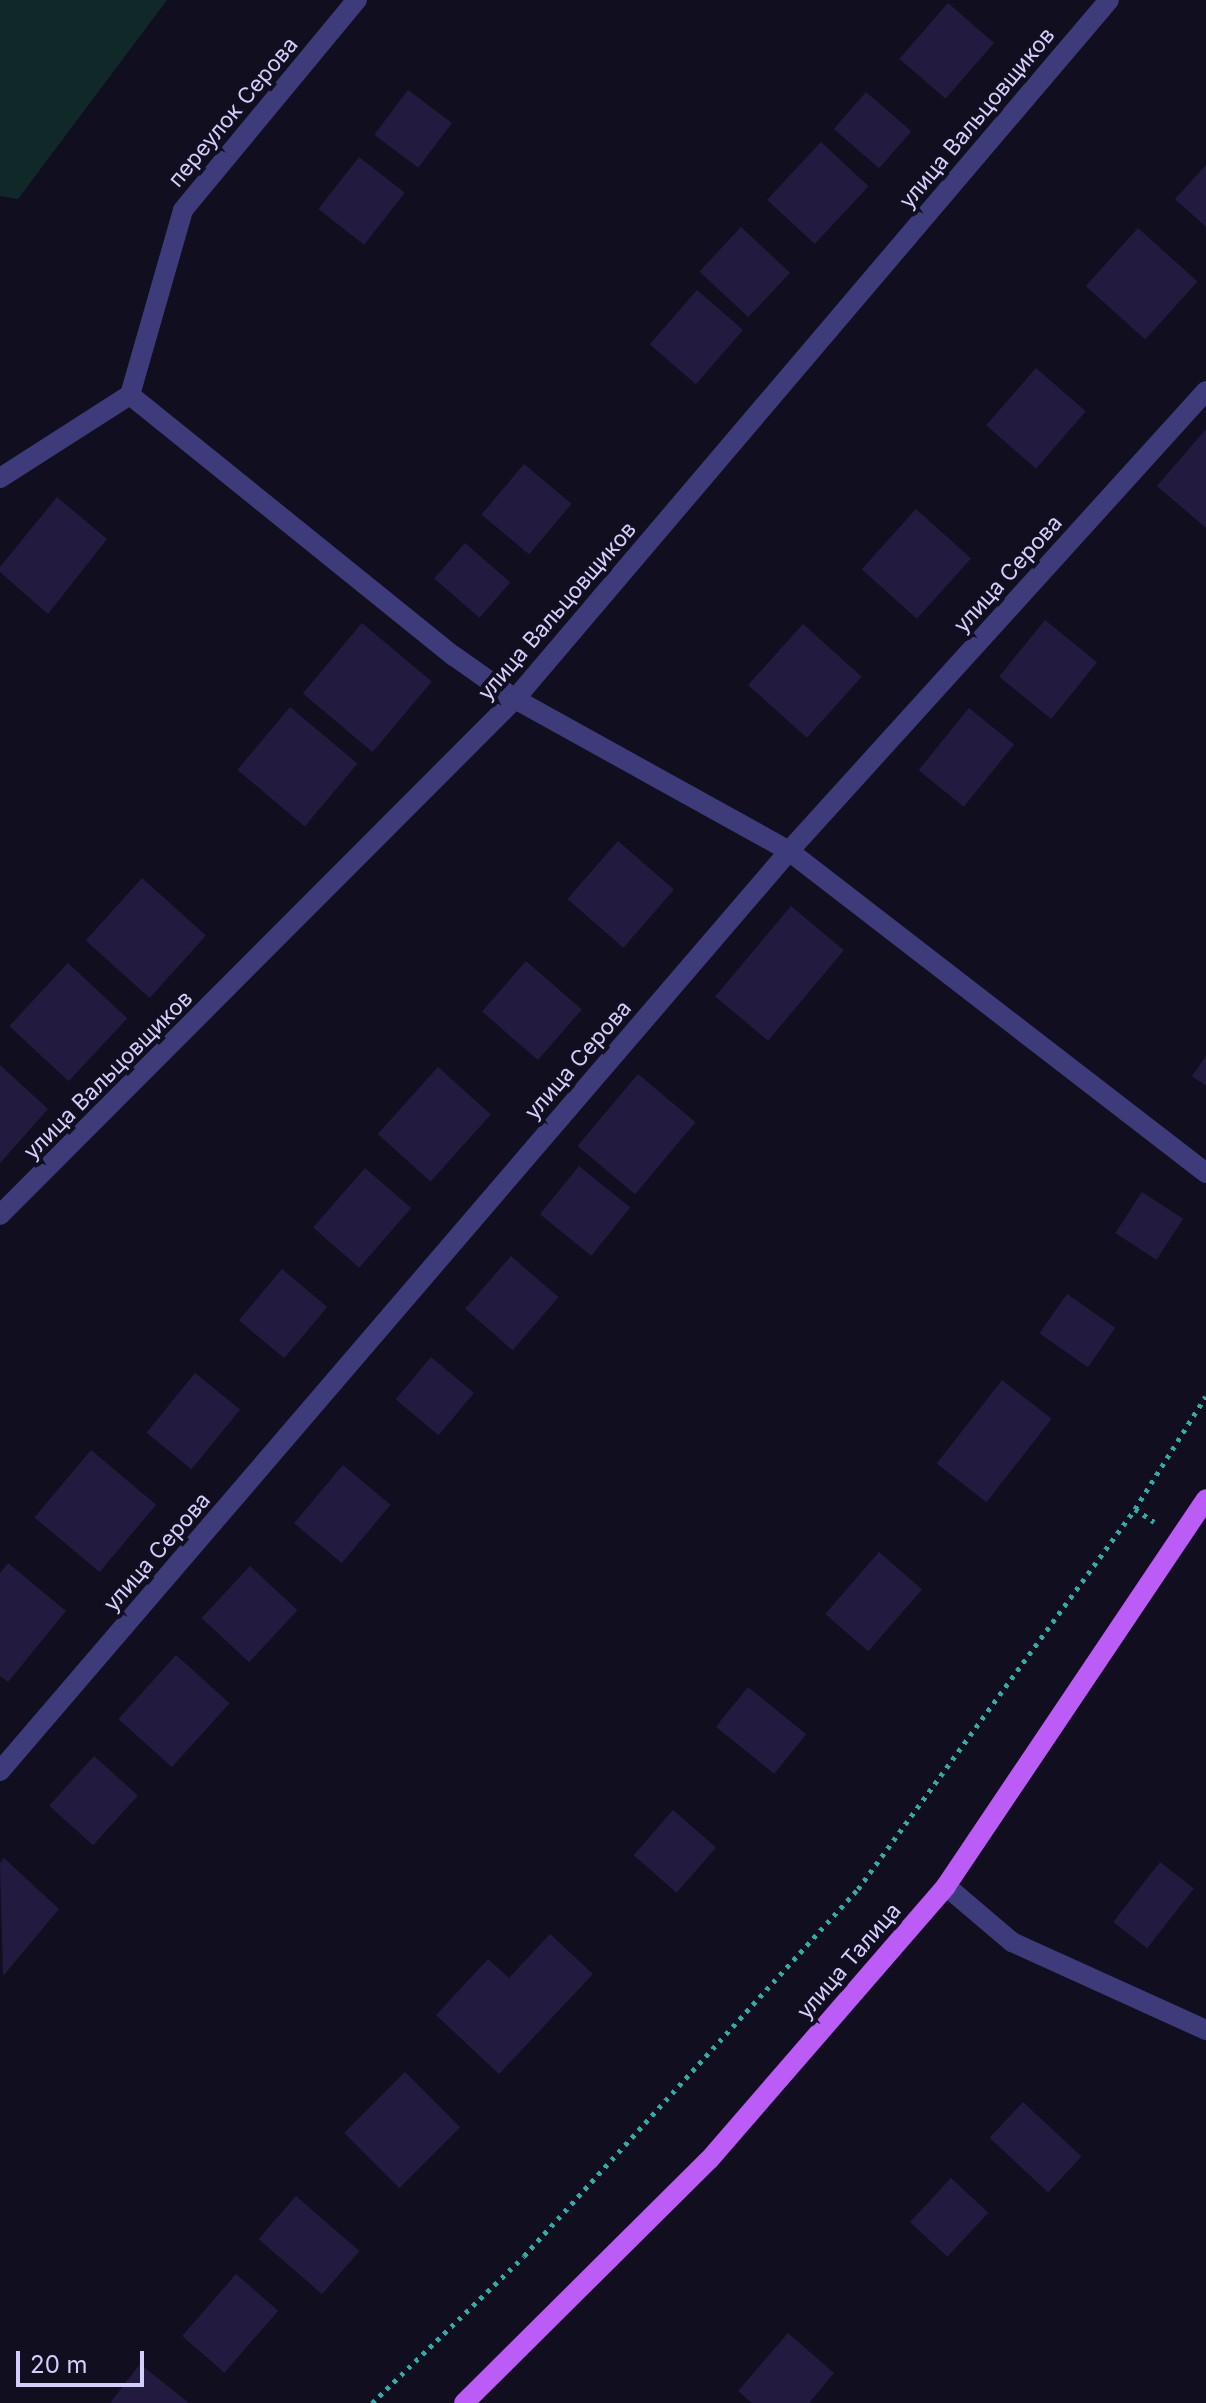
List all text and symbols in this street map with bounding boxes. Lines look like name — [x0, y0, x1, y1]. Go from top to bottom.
street label: улица Вальцовщиков — [894, 22, 1060, 214]
street label: переулок Серова — [163, 32, 303, 192]
street label: улица Серова — [948, 510, 1068, 638]
street label: улица Вальцовщиков — [472, 516, 642, 706]
street label: улица Вальцовщиков — [18, 985, 198, 1165]
street label: улица Серова — [519, 995, 637, 1125]
street label: улица Серова — [98, 1487, 216, 1617]
street label: улица Талица — [792, 1898, 906, 2024]
scale bar — [20, 2335, 148, 2385]
text: 20 m — [30, 2350, 88, 2379]

